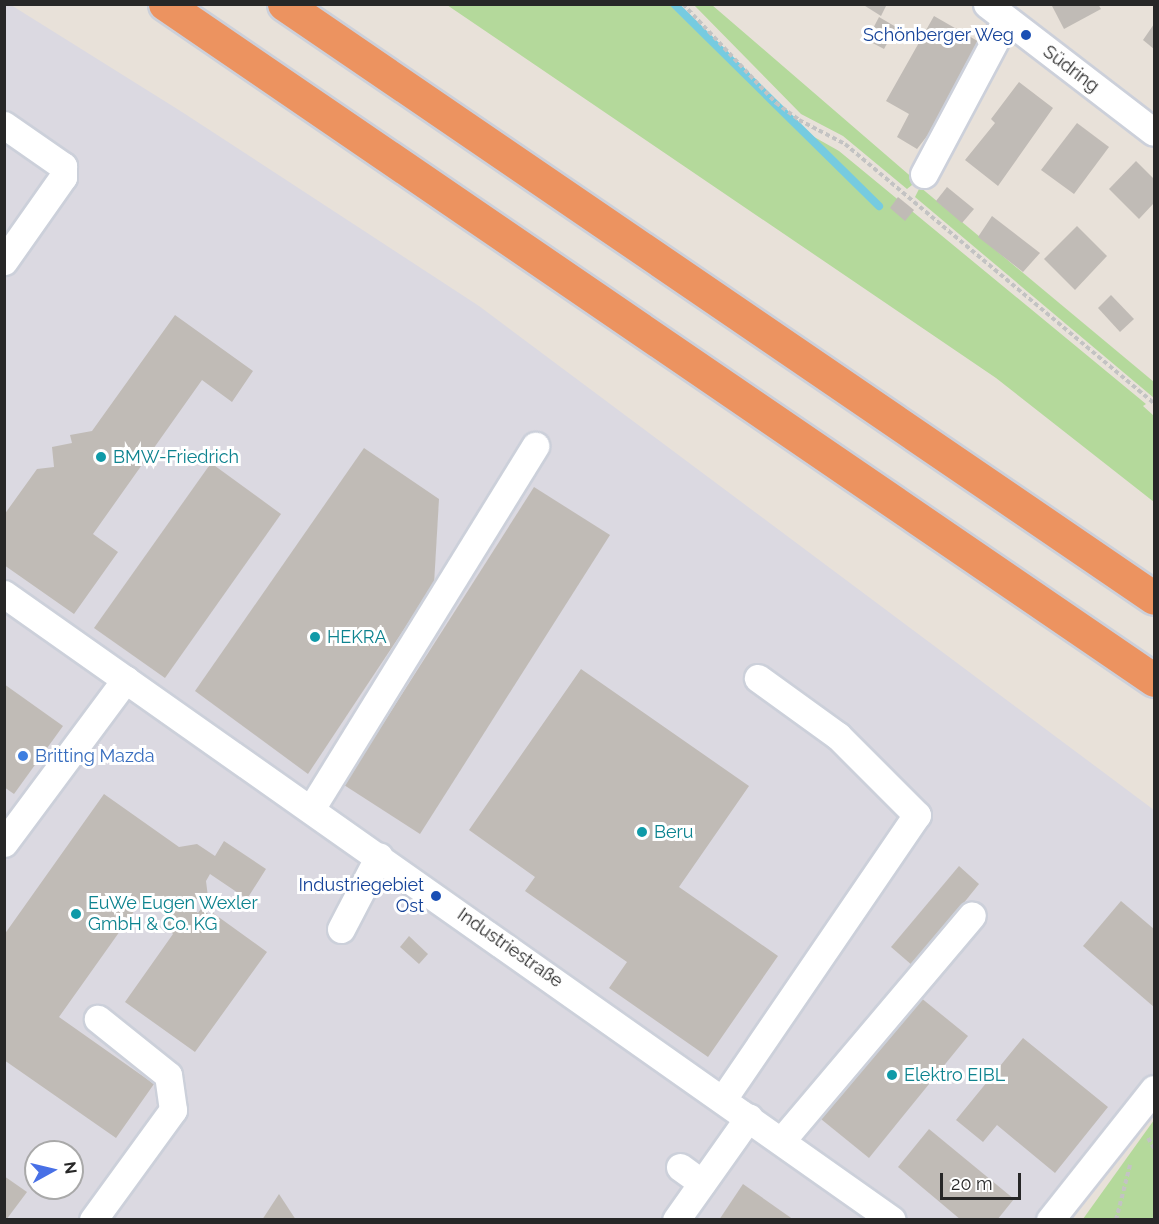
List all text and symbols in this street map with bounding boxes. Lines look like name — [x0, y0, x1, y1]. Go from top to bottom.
place label: Schönberger Weg — [862, 24, 1014, 46]
marker: Schönberger Weg — [1019, 28, 1033, 42]
street label: Südring — [1039, 41, 1103, 97]
place label: BMW-Friedrich — [113, 446, 239, 468]
marker: BMW-Friedrich — [94, 450, 108, 464]
place label: HEKRA — [327, 626, 387, 648]
marker: HEKRA — [308, 630, 322, 644]
place label: Britting Mazda — [35, 745, 155, 767]
marker: Britting Mazda — [16, 749, 30, 763]
place label: Beru — [654, 821, 694, 843]
marker: Beru — [635, 825, 649, 839]
place label: Industriegebiet Ost — [298, 875, 424, 918]
marker: Industriegebiet Ost — [429, 889, 443, 903]
place label: EuWe Eugen Wexler GmbH & Co. KG — [88, 893, 258, 936]
street label: Industriestraße — [453, 904, 567, 992]
marker: EuWe Eugen Wexler GmbH & Co. KG — [69, 907, 83, 921]
place label: Elektro EIBL — [904, 1064, 1005, 1086]
marker: Elektro EIBL — [885, 1068, 899, 1082]
north arrow — [24, 1140, 84, 1200]
text: N — [60, 1160, 81, 1175]
scale bar — [943, 1161, 1024, 1199]
text: 20 m — [951, 1173, 993, 1194]

